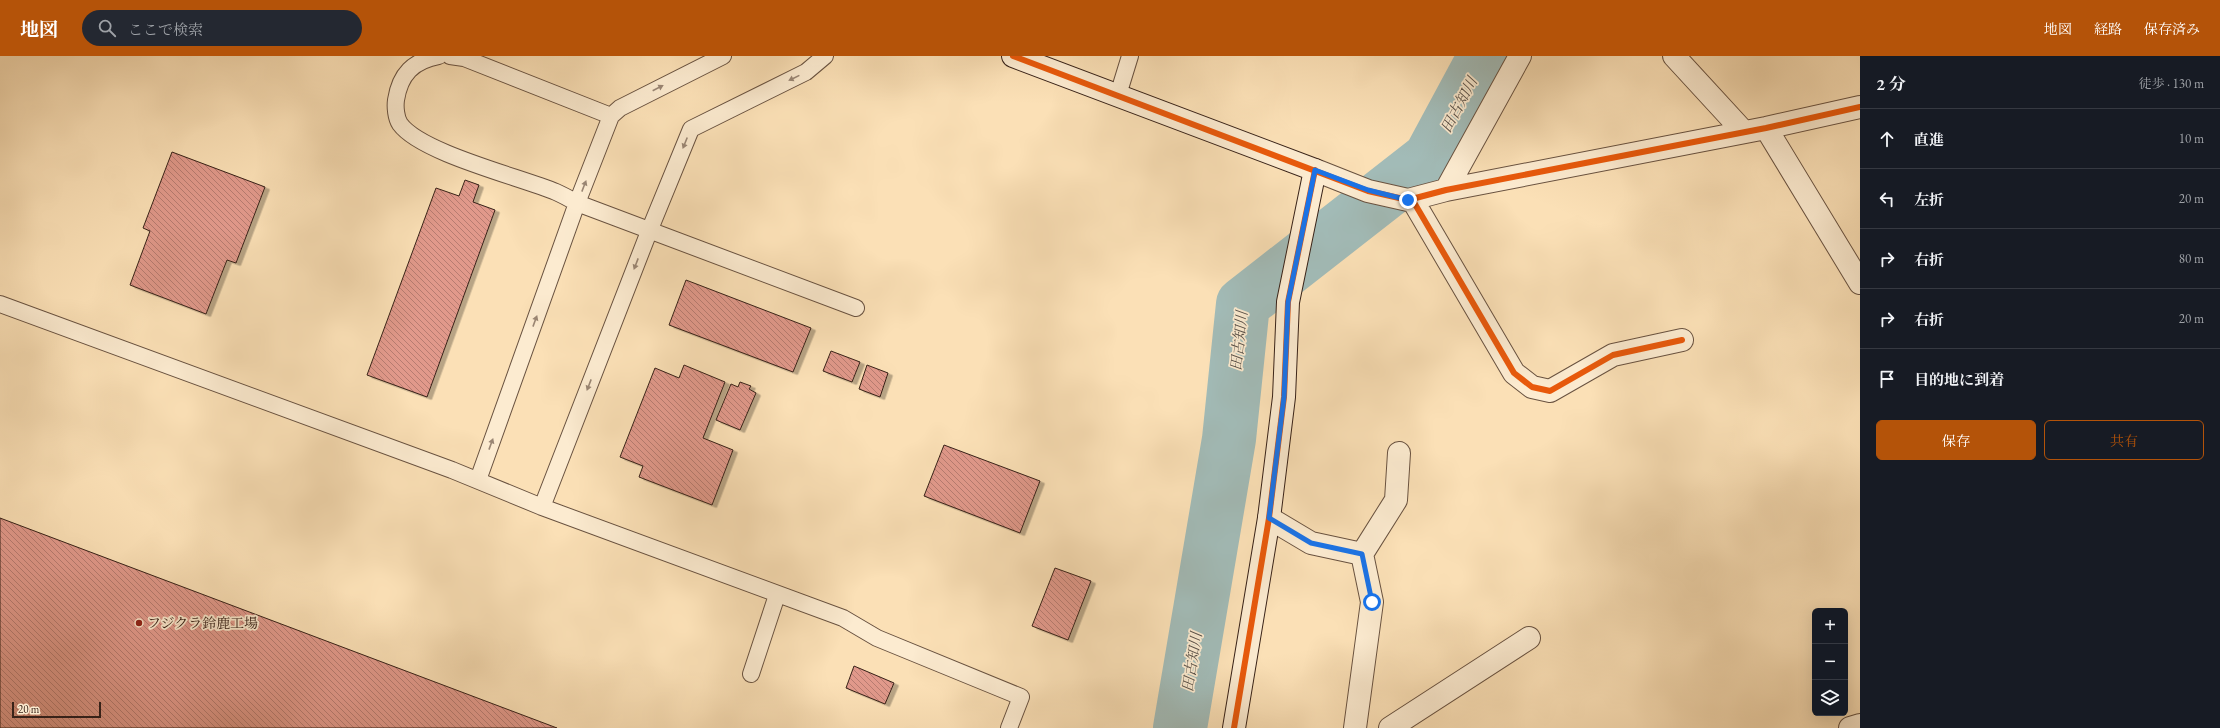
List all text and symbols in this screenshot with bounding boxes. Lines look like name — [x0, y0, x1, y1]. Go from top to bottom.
search box — [82, 10, 362, 46]
text: 地図 — [20, 17, 58, 42]
icon: search — [96, 17, 118, 39]
text: ここで検索 — [128, 20, 203, 39]
text: 地図 — [2044, 20, 2072, 38]
text: 経路 — [2094, 20, 2122, 38]
text: 保存済み — [2144, 20, 2200, 38]
water label: 田古知川 — [1436, 72, 1482, 136]
text: 2 分 — [1876, 73, 1906, 95]
one-way arrow — [788, 75, 800, 81]
text: 徒歩 · 130 m — [2139, 75, 2204, 92]
one-way arrow — [652, 85, 664, 92]
icon: ahead — [1876, 128, 1898, 150]
text: 直進 — [1914, 130, 1944, 149]
text: 10 m — [2179, 130, 2204, 147]
one-way arrow — [682, 138, 688, 149]
one-way arrow — [581, 179, 587, 191]
icon: left — [1876, 188, 1898, 210]
text: 左折 — [1914, 190, 1944, 209]
text: 20 m — [2179, 190, 2204, 207]
route end — [1399, 191, 1417, 209]
icon: right — [1876, 248, 1898, 270]
text: 右折 — [1914, 250, 1944, 269]
text: 80 m — [2179, 250, 2204, 267]
one-way arrow — [633, 258, 639, 270]
water label: 田古知川 — [1226, 308, 1251, 372]
icon: right — [1876, 308, 1898, 330]
text: 右折 — [1914, 310, 1944, 329]
text: 20 m — [2179, 310, 2204, 327]
one-way arrow — [532, 315, 538, 327]
icon: arrive — [1876, 368, 1898, 390]
text: 目的地に到着 — [1914, 370, 2004, 389]
one-way arrow — [585, 379, 591, 391]
button: 保存 — [1876, 420, 2036, 460]
button: 共有 — [2044, 420, 2204, 460]
one-way arrow — [488, 437, 494, 449]
route start — [1363, 593, 1381, 611]
map controls — [1812, 608, 1848, 716]
button: + — [1812, 608, 1848, 644]
place label: フジクラ鈴鹿工場 — [147, 614, 258, 632]
marker: フジクラ鈴鹿工場 — [134, 618, 144, 628]
water label: 田古知川 — [1177, 629, 1206, 693]
button: − — [1812, 644, 1848, 680]
button: layers — [1812, 680, 1848, 716]
scale bar — [12, 700, 101, 719]
text: 20 m — [18, 702, 39, 716]

